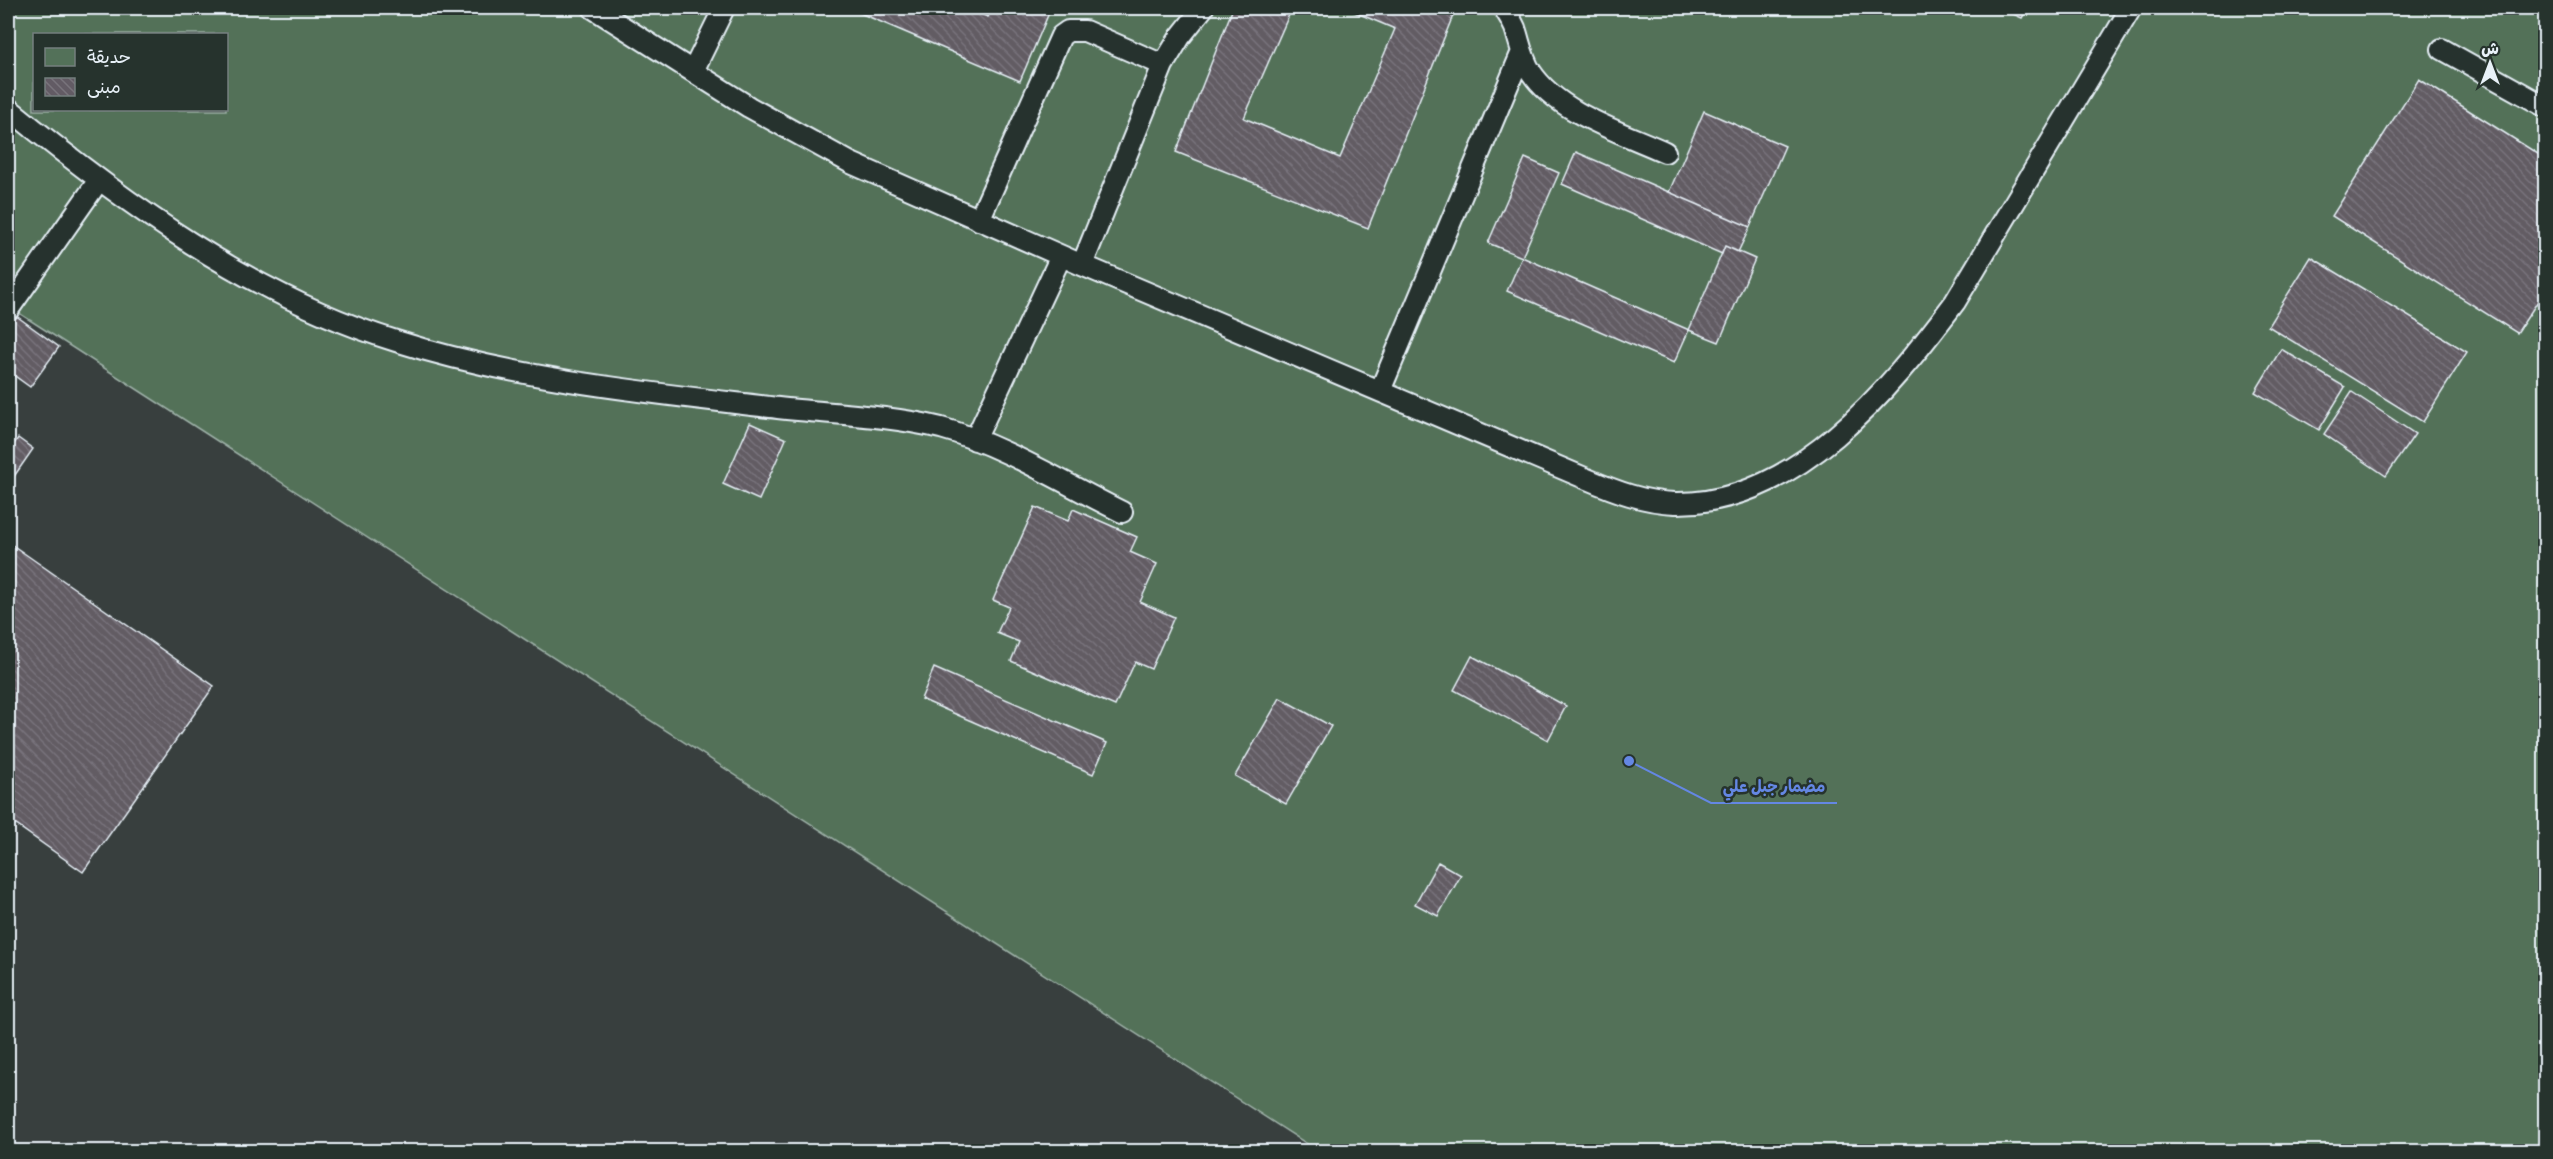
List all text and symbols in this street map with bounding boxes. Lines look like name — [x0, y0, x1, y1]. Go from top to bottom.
legend — [33, 33, 228, 111]
north arrow — [2460, 33, 2520, 93]
text: ش — [2481, 39, 2499, 59]
text: حديقة — [87, 46, 131, 69]
text: مبنى — [87, 76, 121, 99]
callout: مضمار جبل علي — [1711, 769, 1837, 803]
text: مضمار جبل علي — [1723, 777, 1825, 801]

